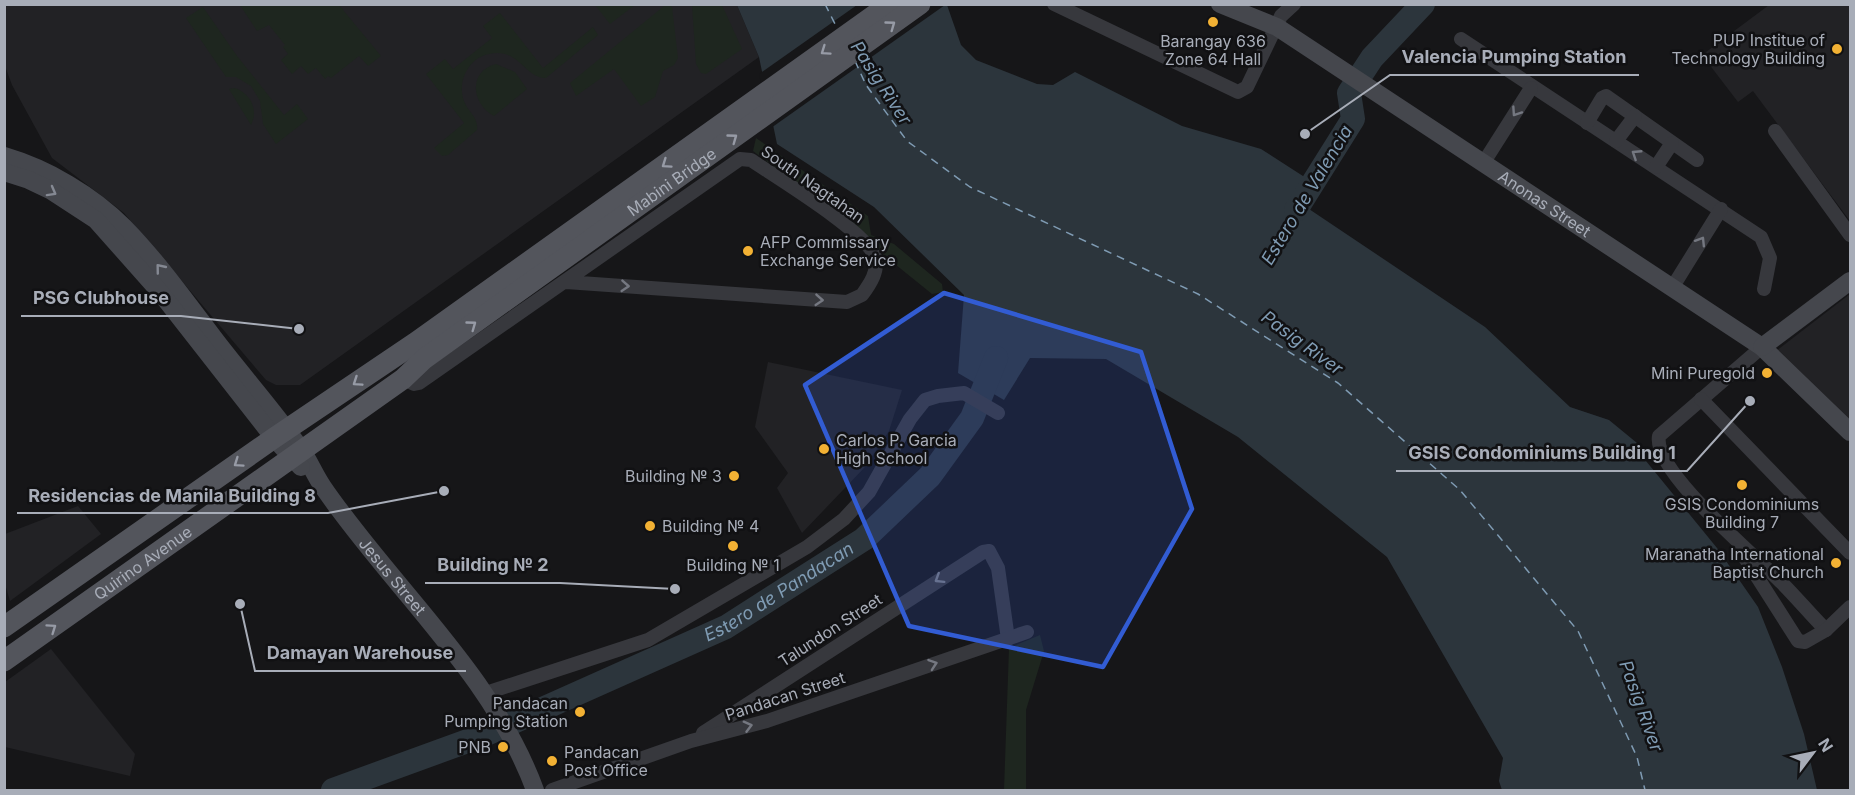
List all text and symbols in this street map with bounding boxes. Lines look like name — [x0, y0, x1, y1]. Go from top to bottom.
marker: Barangay 636 Zone 64 Hall — [1206, 15, 1220, 29]
one-way arrow — [885, 21, 896, 32]
place label: PUP Institue of Technology Building — [1672, 30, 1825, 68]
place label: Barangay 636 Zone 64 Hall — [1160, 31, 1266, 69]
water label: Pasig River — [847, 37, 917, 129]
callout: Valencia Pumping Station — [1390, 39, 1639, 75]
marker: PUP Institue of Technology Building — [1830, 42, 1844, 56]
one-way arrow — [821, 44, 832, 55]
text: Valencia Pumping Station — [1402, 46, 1626, 67]
one-way arrow — [1512, 105, 1523, 116]
water label: Estero de Valencia — [1257, 121, 1356, 268]
one-way arrow — [726, 134, 737, 145]
street label: South Nagtahan — [757, 141, 869, 227]
street label: Mabini Bridge — [623, 143, 720, 220]
one-way arrow — [1632, 151, 1643, 162]
one-way arrow — [662, 157, 673, 168]
street label: Anonas Street — [1495, 166, 1595, 241]
one-way arrow — [46, 185, 56, 196]
place label: AFP Commissary Exchange Service — [760, 232, 896, 270]
one-way arrow — [1693, 237, 1705, 247]
marker: AFP Commissary Exchange Service — [741, 244, 755, 258]
one-way arrow — [156, 264, 167, 275]
callout: PSG Clubhouse — [21, 280, 181, 316]
one-way arrow — [620, 280, 629, 293]
text: PSG Clubhouse — [33, 287, 169, 308]
one-way arrow — [815, 293, 824, 306]
water label: Pasig River — [1258, 306, 1348, 380]
one-way arrow — [465, 321, 476, 332]
place label: Mini Puregold — [1651, 363, 1755, 383]
marker: Mini Puregold — [1760, 366, 1774, 380]
one-way arrow — [353, 375, 364, 386]
place label: Carlos P. Garcia High School — [836, 430, 957, 468]
callout: GSIS Condominiums Building 1 — [1396, 435, 1687, 471]
marker: Carlos P. Garcia High School — [817, 442, 831, 456]
text: GSIS Condominiums Building 1 — [1408, 442, 1676, 463]
one-way arrow — [234, 456, 245, 467]
place label: Building № 3 — [625, 466, 722, 486]
marker: Building № 3 — [727, 469, 741, 483]
callout: Residencias de Manila Building 8 — [17, 477, 328, 513]
marker: GSIS Condominiums Building 7 — [1735, 478, 1749, 492]
text: Residencias de Manila Building 8 — [28, 485, 316, 506]
place label: GSIS Condominiums Building 7 — [1665, 494, 1819, 532]
place label: Building № 4 — [662, 516, 759, 536]
marker: Building № 4 — [643, 519, 657, 533]
street label: Quirino Avenue — [90, 521, 196, 604]
street label: Jesus Street — [355, 534, 430, 619]
water label: Estero de Pandacan — [701, 537, 857, 645]
marker: Building № 1 — [726, 539, 740, 553]
place label: Maranatha International Baptist Church — [1645, 544, 1824, 582]
callout: Building № 2 — [425, 547, 560, 583]
text: Building № 2 — [437, 554, 549, 575]
place label: Building № 1 — [686, 555, 780, 575]
marker: Maranatha International Baptist Church — [1829, 556, 1843, 570]
one-way arrow — [935, 572, 945, 584]
street label: Talundon Street — [774, 589, 886, 671]
one-way arrow — [46, 624, 57, 635]
callout: Damayan Warehouse — [255, 635, 466, 671]
text: Damayan Warehouse — [267, 642, 454, 663]
water label: Pasig River — [1615, 657, 1668, 755]
one-way arrow — [927, 659, 938, 671]
street label: Pandacan Street — [723, 667, 847, 725]
place label: Pandacan Pumping Station — [444, 693, 568, 731]
marker: Pandacan Pumping Station — [573, 705, 587, 719]
one-way arrow — [742, 721, 753, 733]
north arrow — [1783, 723, 1843, 783]
text: N — [1814, 735, 1837, 756]
place label: PNB — [458, 737, 491, 757]
marker: PNB — [496, 740, 510, 754]
place label: Pandacan Post Office — [564, 742, 648, 780]
marker: Pandacan Post Office — [545, 754, 559, 768]

